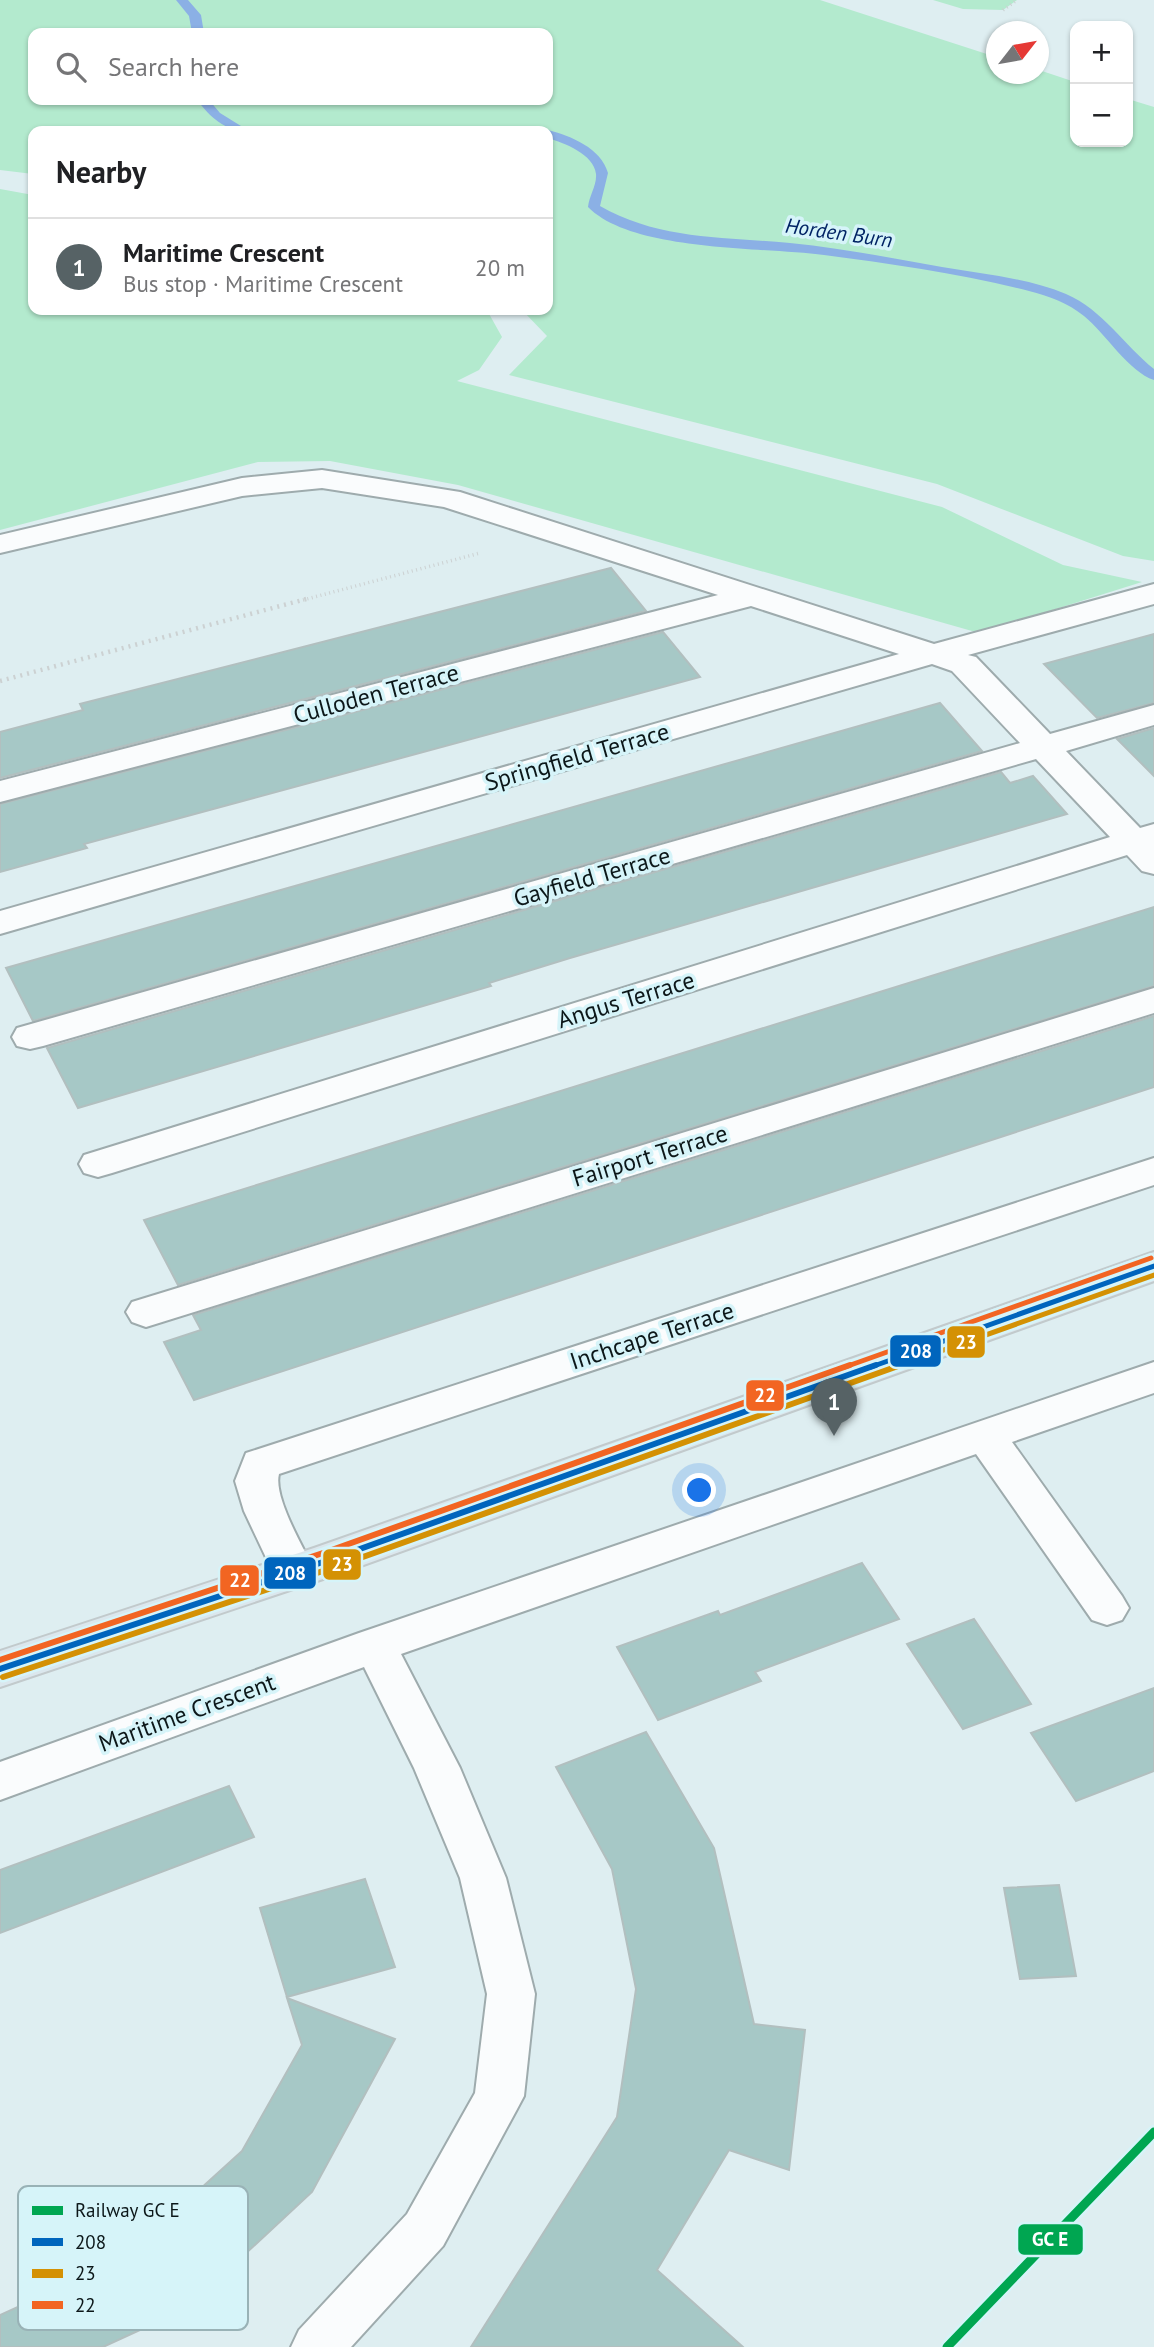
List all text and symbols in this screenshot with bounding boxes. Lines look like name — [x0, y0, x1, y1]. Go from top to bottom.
north arrow — [986, 21, 1049, 84]
map controls — [1070, 21, 1133, 147]
button: + — [1070, 21, 1133, 84]
search box — [28, 28, 553, 105]
icon: search — [52, 48, 90, 86]
text: Search here — [108, 50, 239, 83]
button: − — [1070, 84, 1133, 147]
text: Nearby — [56, 152, 146, 191]
water label: Horden Burn — [784, 212, 894, 253]
text: Maritime Crescent — [123, 236, 324, 269]
text: 1 — [72, 253, 86, 282]
text: 20 m — [475, 253, 525, 282]
text: Bus stop · Maritime Crescent — [123, 269, 403, 298]
street label: Culloden Terrace — [290, 657, 462, 731]
street label: Springfield Terrace — [481, 715, 673, 798]
street label: Gayfield Terrace — [510, 839, 674, 914]
street label: Angus Terrace — [553, 964, 698, 1035]
street label: Fairport Terrace — [569, 1117, 731, 1194]
street label: Inchcape Terrace — [566, 1294, 738, 1377]
line badge: 23 — [946, 1325, 986, 1359]
text: 23 — [955, 1330, 977, 1354]
line badge: 208 — [889, 1334, 942, 1368]
text: 208 — [900, 1339, 932, 1363]
pin: 1 — [811, 1378, 857, 1436]
line badge: 22 — [745, 1379, 785, 1412]
text: 22 — [754, 1383, 776, 1407]
your location — [682, 1473, 716, 1507]
line badge: 23 — [322, 1548, 362, 1581]
text: 23 — [331, 1552, 353, 1576]
line badge: 208 — [263, 1556, 317, 1590]
text: 208 — [274, 1561, 306, 1585]
line badge: 22 — [219, 1564, 260, 1597]
text: 22 — [229, 1568, 251, 1592]
street label: Maritime Crescent — [94, 1666, 279, 1759]
legend — [18, 2186, 248, 2330]
text: Railway GC E — [75, 2198, 180, 2222]
line badge: GC E — [1017, 2223, 1084, 2256]
text: GC E — [1032, 2227, 1068, 2251]
text: 208 — [75, 2230, 106, 2254]
text: 23 — [75, 2261, 96, 2285]
text: 22 — [75, 2293, 96, 2317]

